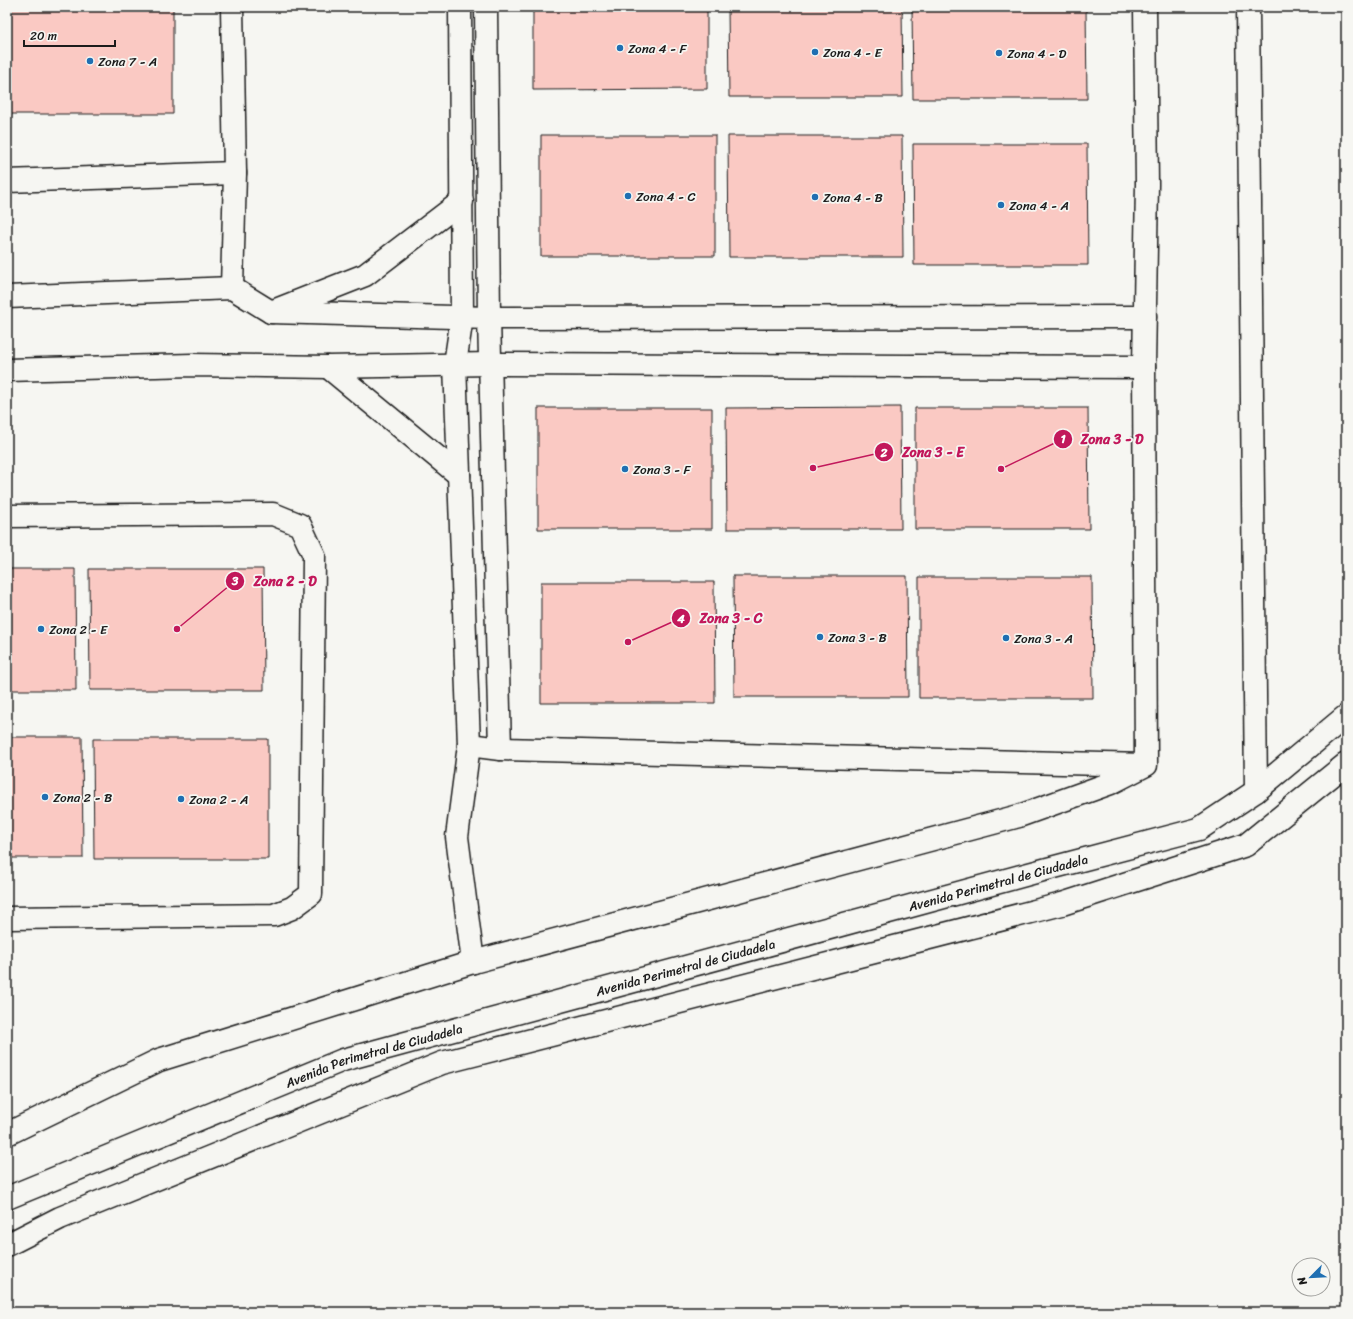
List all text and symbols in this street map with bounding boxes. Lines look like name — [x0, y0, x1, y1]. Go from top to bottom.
scale bar — [24, 22, 115, 48]
text: 20 m — [30, 25, 57, 47]
place label: Zona 4 - F — [628, 37, 688, 60]
place label: Zona 4 - E — [823, 41, 883, 64]
place label: Zona 4 - D — [1007, 42, 1067, 65]
marker: Zona 4 - F — [615, 43, 625, 53]
marker: Zona 4 - E — [810, 47, 820, 57]
marker: Zona 4 - D — [994, 48, 1004, 58]
place label: Zona 7 - A — [98, 50, 157, 73]
marker: Zona 7 - A — [85, 56, 95, 66]
place label: Zona 4 - C — [636, 185, 696, 208]
place label: Zona 4 - B — [823, 186, 883, 209]
marker: Zona 4 - C — [623, 191, 633, 201]
marker: Zona 4 - B — [810, 192, 820, 202]
place label: Zona 4 - A — [1009, 194, 1069, 217]
marker: Zona 4 - A — [996, 200, 1006, 210]
callout: Zona 3 - D — [1053, 426, 1151, 452]
text: Zona 3 - D — [1080, 427, 1144, 452]
text: 1 — [1060, 428, 1066, 450]
callout: Zona 3 - E — [874, 439, 973, 465]
text: Zona 3 - E — [901, 440, 965, 465]
text: 2 — [880, 442, 888, 464]
place label: Zona 3 - F — [633, 458, 692, 481]
marker: Zona 3 - F — [620, 464, 630, 474]
callout: Zona 2 - D — [225, 568, 324, 594]
text: Zona 2 - D — [252, 569, 317, 594]
text: 3 — [231, 570, 239, 592]
callout: Zona 3 - C — [671, 605, 771, 631]
text: Zona 3 - C — [698, 606, 763, 631]
text: 4 — [676, 608, 685, 630]
place label: Zona 2 - E — [49, 618, 108, 641]
marker: Zona 2 - E — [36, 624, 46, 634]
place label: Zona 3 - B — [828, 626, 887, 649]
place label: Zona 3 - A — [1014, 627, 1073, 650]
marker: Zona 3 - B — [815, 632, 825, 642]
marker: Zona 3 - A — [1001, 633, 1011, 643]
place label: Zona 2 - B — [53, 786, 112, 809]
place label: Zona 2 - A — [189, 788, 248, 811]
marker: Zona 2 - B — [40, 792, 50, 802]
marker: Zona 2 - A — [176, 794, 186, 804]
street label: Avenida Perimetral de Ciudadela — [905, 847, 1091, 918]
street label: Avenida Perimetral de Ciudadela — [592, 932, 778, 1003]
street label: Avenida Perimetral de Ciudadela — [281, 1016, 465, 1094]
north arrow — [1291, 1257, 1331, 1297]
text: N — [1292, 1273, 1313, 1289]

